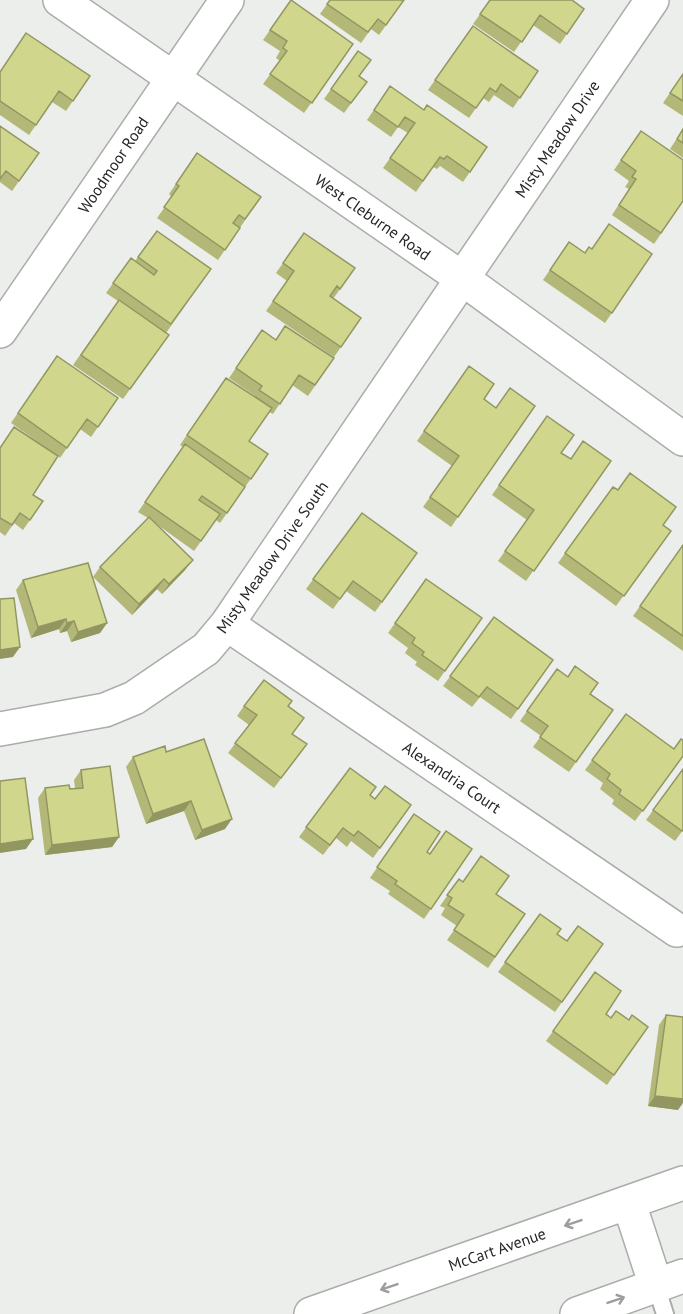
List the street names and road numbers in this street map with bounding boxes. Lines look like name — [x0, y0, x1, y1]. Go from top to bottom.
street label: Misty Meadow Drive — [510, 76, 604, 202]
street label: Woodmoor Road — [73, 113, 153, 217]
street label: West Cleburne Road — [311, 170, 435, 264]
street label: Misty Meadow Drive South — [212, 477, 332, 637]
street label: Alexandria Court — [399, 737, 505, 818]
street label: McCart Avenue — [446, 1223, 548, 1275]

